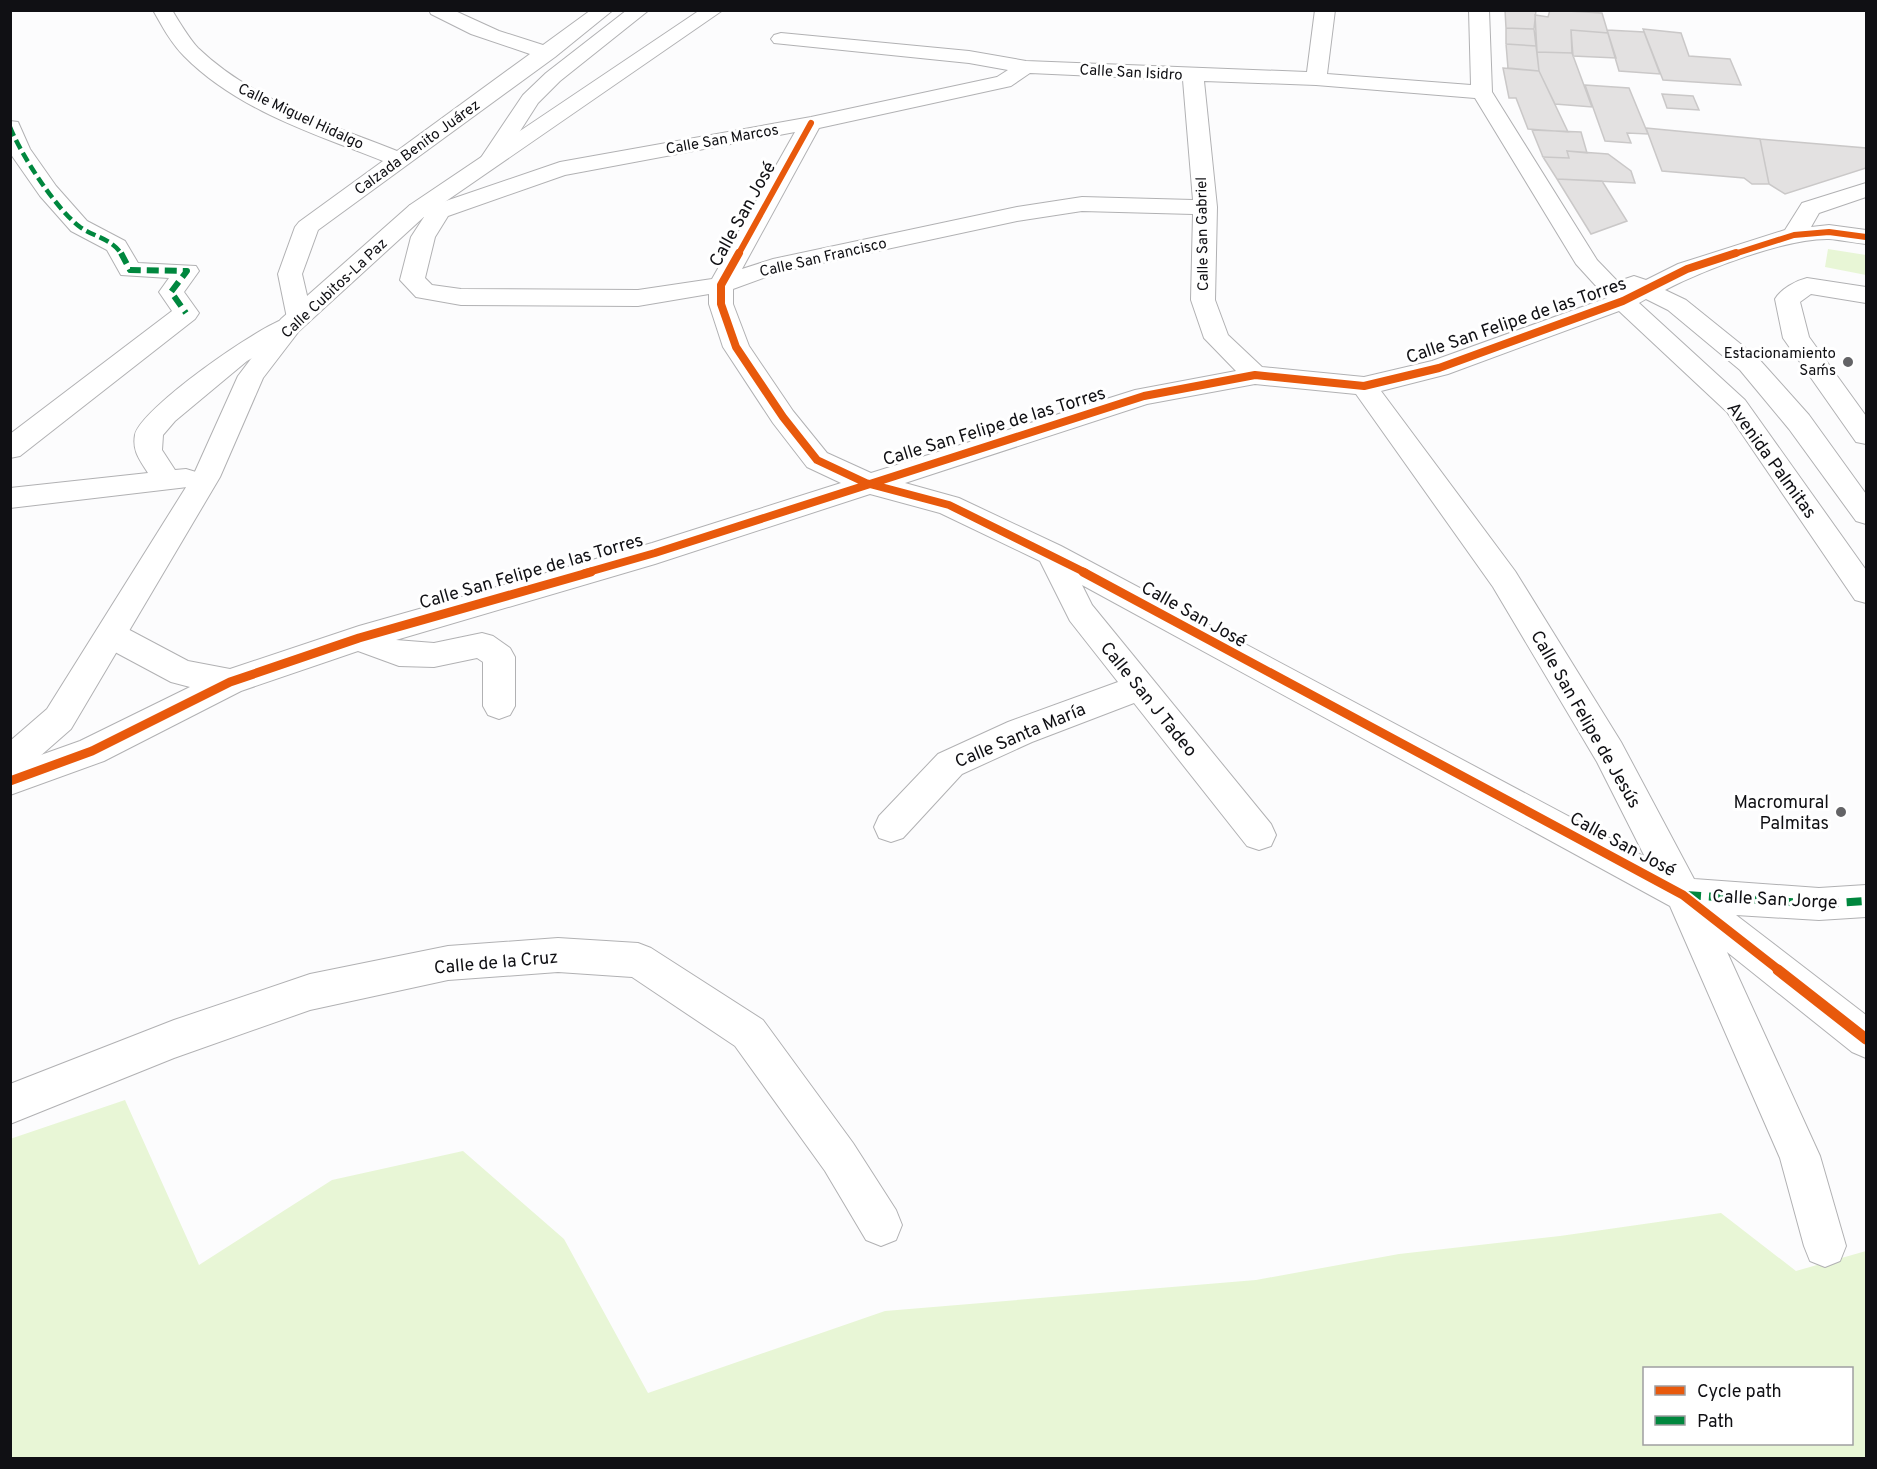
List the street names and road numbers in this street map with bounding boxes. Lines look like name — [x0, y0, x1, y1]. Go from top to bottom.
street label: Calle San Isidro — [1079, 61, 1183, 86]
street label: Calle Miguel Hidalgo — [234, 80, 366, 155]
street label: Calzada Benito Juárez — [351, 96, 484, 200]
street label: Calle San Marcos — [664, 121, 780, 160]
street label: Calle San José — [705, 158, 782, 271]
street label: Calle San Gabriel — [1193, 177, 1214, 291]
street label: Calle Cubitos-La Paz — [278, 235, 392, 343]
street label: Calle San Francisco — [758, 235, 889, 282]
street label: Calle San Felipe de las Torres — [1403, 273, 1630, 370]
street label: Calle San Felipe de las Torres — [880, 383, 1109, 472]
street label: Avenida Palmitas — [1721, 398, 1821, 524]
street label: Calle San Felipe de las Torres — [417, 529, 646, 615]
street label: Calle San José — [1137, 577, 1250, 654]
street label: Calle San Felipe de Jesús — [1524, 627, 1645, 813]
street label: Calle San J Tadeo — [1094, 638, 1201, 762]
street label: Calle Santa María — [952, 698, 1089, 774]
street label: Calle San José — [1565, 808, 1679, 883]
street label: Calle San Jorge — [1712, 886, 1838, 915]
street label: Calle de la Cruz — [433, 947, 559, 980]

